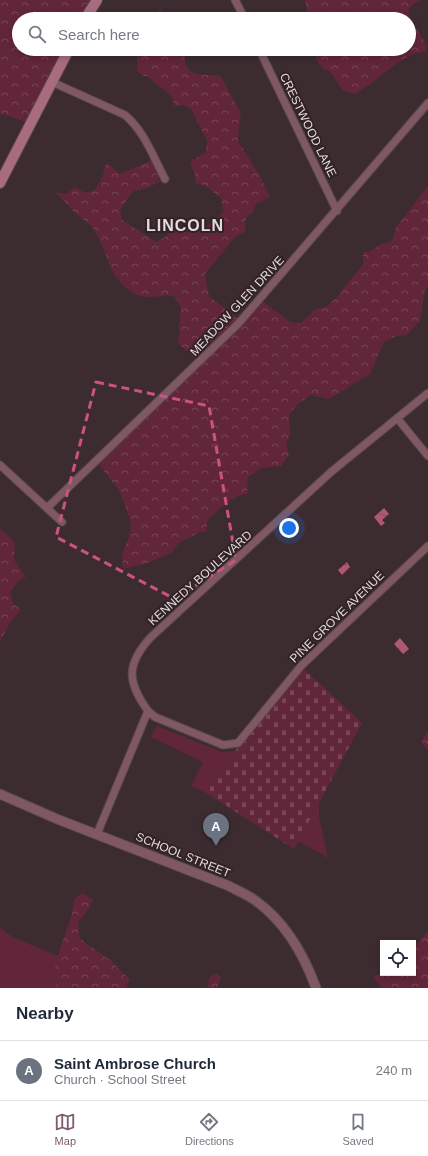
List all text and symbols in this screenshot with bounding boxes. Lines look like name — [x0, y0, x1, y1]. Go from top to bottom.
search box — [12, 12, 416, 56]
icon: search — [26, 23, 48, 45]
text: Search here — [58, 26, 140, 43]
street label: CRESTWOOD LANE — [277, 71, 339, 179]
district label: LINCOLN — [146, 217, 224, 234]
street label: MEADOW GLEN DRIVE — [187, 253, 287, 359]
your location — [279, 518, 299, 538]
street label: KENNEDY BOULEVARD — [145, 528, 255, 628]
street label: PINE GROVE AVENUE — [287, 568, 387, 666]
pin: A — [203, 813, 229, 846]
street label: SCHOOL STREET — [134, 830, 233, 881]
map controls — [380, 940, 416, 976]
button: locate — [380, 940, 416, 976]
text: Nearby — [16, 1004, 74, 1023]
text: Saint Ambrose Church — [54, 1055, 216, 1072]
text: A — [24, 1063, 34, 1078]
text: 240 m — [376, 1063, 412, 1078]
text: Church · School Street — [54, 1072, 186, 1087]
tab: Map — [54, 1111, 76, 1147]
tab: Directions — [185, 1111, 234, 1147]
tab: Saved — [342, 1111, 374, 1147]

